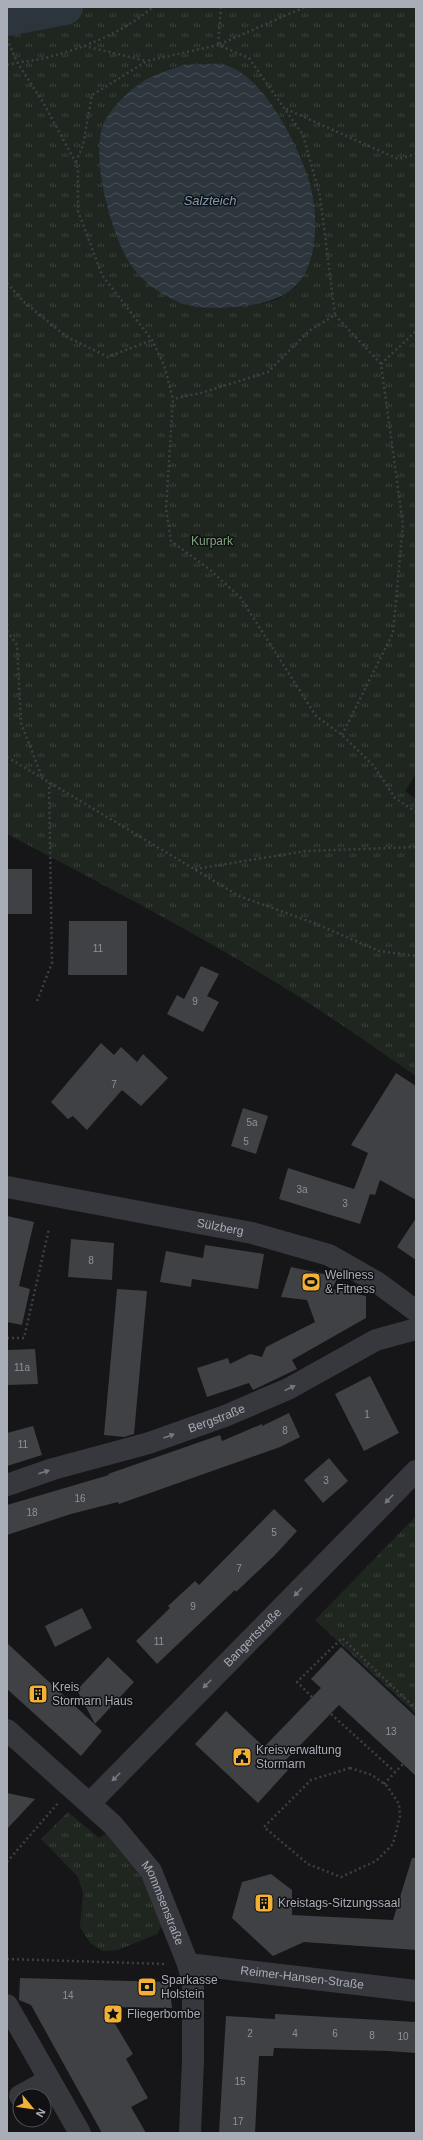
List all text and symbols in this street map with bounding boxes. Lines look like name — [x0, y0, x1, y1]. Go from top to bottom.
water label: Salzteich — [184, 193, 236, 208]
park label: Kurpark — [191, 534, 234, 548]
house number: 11 — [93, 943, 104, 954]
house number: 9 — [192, 996, 198, 1007]
house number: 7 — [111, 1079, 117, 1090]
house number: 5a — [246, 1117, 258, 1128]
house number: 5 — [243, 1136, 249, 1147]
house number: 3a — [296, 1184, 308, 1195]
house number: 3 — [342, 1198, 348, 1209]
street label: Sülzberg — [196, 1216, 245, 1238]
house number: 8 — [88, 1255, 94, 1266]
place label: Wellness & Fitness — [325, 1268, 375, 1296]
sports icon: Wellness & Fitness — [300, 1271, 322, 1293]
house number: 11a — [14, 1362, 30, 1373]
one-way arrow — [284, 1385, 295, 1391]
street label: Bergstraße — [186, 1401, 247, 1435]
house number: 1 — [364, 1409, 370, 1420]
house number: 8 — [282, 1425, 288, 1436]
one-way arrow — [163, 1433, 175, 1439]
house number: 11 — [18, 1439, 29, 1450]
one-way arrow — [38, 1469, 50, 1475]
house number: 3 — [323, 1475, 329, 1486]
house number: 16 — [74, 1493, 86, 1504]
one-way arrow — [384, 1494, 394, 1504]
house number: 18 — [26, 1507, 38, 1518]
house number: 5 — [271, 1527, 277, 1538]
house number: 7 — [236, 1563, 242, 1574]
one-way arrow — [293, 1587, 303, 1597]
house number: 9 — [190, 1601, 196, 1612]
street label: Bangertstraße — [221, 1605, 284, 1670]
house number: 11 — [154, 1636, 165, 1647]
one-way arrow — [202, 1679, 212, 1689]
place label: Kreis Stormarn Haus — [52, 1680, 133, 1708]
building icon: Kreis Stormarn Haus — [27, 1683, 49, 1705]
house number: 13 — [385, 1726, 397, 1737]
place label: Kreisverwaltung Stormarn — [256, 1743, 341, 1771]
public building icon: Kreisverwaltung Stormarn — [231, 1746, 253, 1768]
one-way arrow — [111, 1772, 120, 1782]
street label: Mommsenstraße — [139, 1858, 187, 1947]
building icon: Kreistags-Sitzungssaal — [253, 1892, 275, 1914]
place label: Kreistags-Sitzungssaal — [278, 1896, 400, 1910]
street label: Reimer-Hansen-Straße — [240, 1963, 365, 1992]
place label: Sparkasse Holstein — [161, 1973, 218, 2001]
bank icon: Sparkasse Holstein — [136, 1976, 158, 1998]
house number: 14 — [62, 1990, 74, 2001]
place icon: Fliegerbombe — [102, 2003, 124, 2025]
place label: Fliegerbombe — [127, 2007, 201, 2021]
house number: 2 — [247, 2028, 253, 2039]
house number: 4 — [292, 2028, 298, 2039]
house number: 6 — [332, 2028, 338, 2039]
house number: 8 — [369, 2030, 375, 2041]
house number: 10 — [397, 2031, 409, 2042]
house number: 15 — [234, 2076, 246, 2087]
north arrow — [12, 2088, 52, 2128]
text: N — [34, 2106, 48, 2119]
house number: 17 — [232, 2116, 244, 2127]

